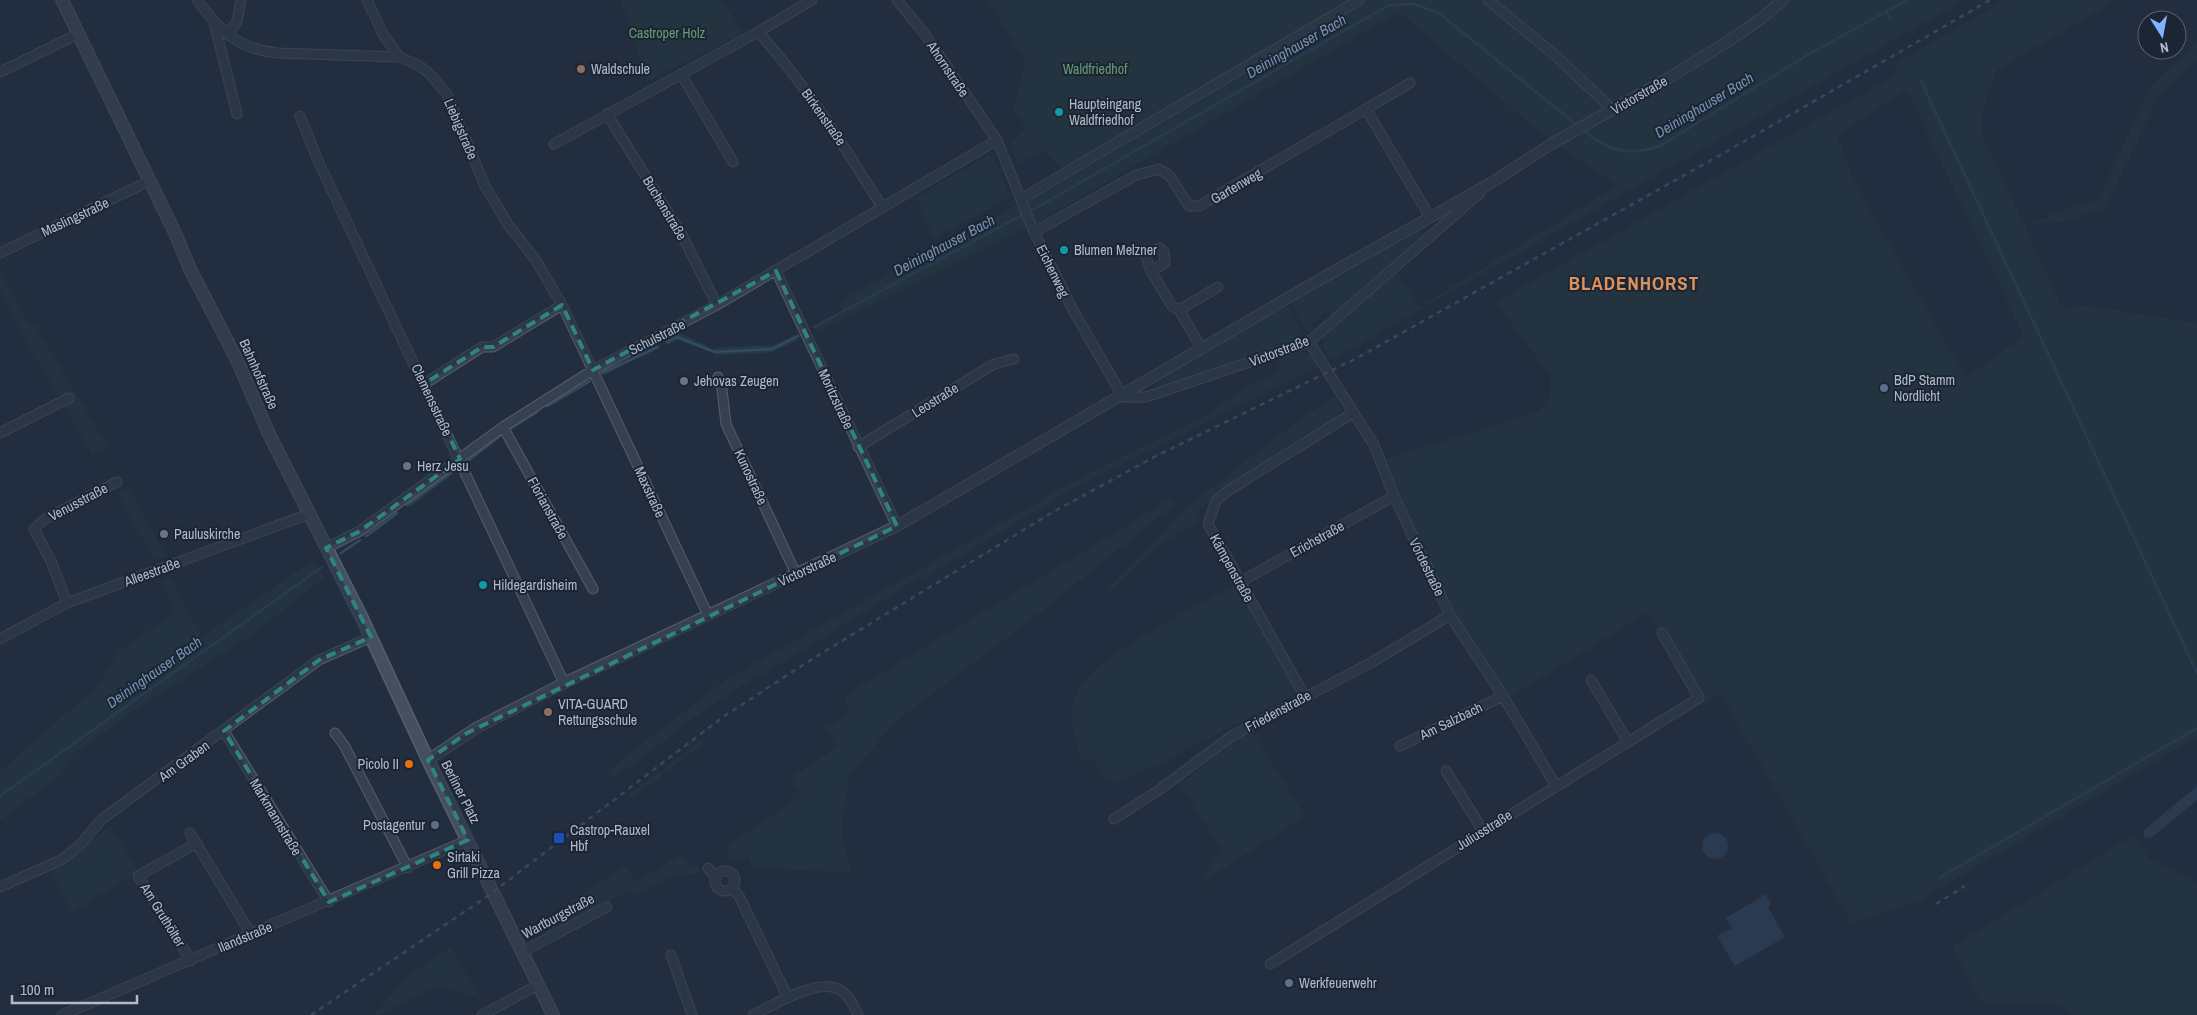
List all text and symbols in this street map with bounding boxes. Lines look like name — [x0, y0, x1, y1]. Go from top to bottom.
water label: Deininghauser Bach — [1242, 9, 1350, 83]
north arrow — [2137, 10, 2187, 60]
park label: Castroper Holz — [629, 24, 706, 42]
street label: Ahornstraße — [922, 37, 973, 100]
text: N — [2159, 38, 2170, 57]
place label: Waldschule — [591, 60, 650, 78]
park label: Waldfriedhof — [1063, 60, 1128, 78]
marker: Waldschule — [575, 63, 587, 75]
water label: Deininghauser Bach — [1651, 67, 1758, 143]
street label: Victorstraße — [1608, 72, 1670, 118]
street label: Birkenstraße — [798, 85, 850, 149]
place label: Haupteingang Waldfriedhof — [1069, 95, 1142, 129]
street label: Liebigstraße — [440, 96, 482, 162]
marker: Haupteingang Waldfriedhof — [1053, 106, 1065, 118]
street label: Gartenweg — [1207, 164, 1265, 208]
street label: Buchenstraße — [639, 173, 691, 243]
street label: Maslingstraße — [38, 193, 112, 241]
water label: Deininghauser Bach — [890, 209, 999, 281]
place label: Blumen Melzner — [1074, 241, 1157, 259]
street label: Eichenweg — [1032, 242, 1074, 301]
marker: Blumen Melzner — [1058, 244, 1070, 256]
district label: BLADENHORST — [1569, 270, 1699, 296]
street label: Schulstraße — [626, 315, 688, 359]
street label: Victorstraße — [1247, 331, 1311, 371]
street label: Bahnhofstraße — [235, 336, 283, 412]
street label: Clemensstraße — [407, 361, 457, 439]
street label: Moritzstraße — [814, 366, 858, 432]
place label: BdP Stamm Nordlicht — [1894, 371, 1955, 405]
place label: Jehovas Zeugen — [694, 372, 779, 390]
marker: Jehovas Zeugen — [678, 375, 690, 387]
street label: Leostraße — [908, 379, 962, 421]
marker: BdP Stamm Nordlicht — [1878, 382, 1890, 394]
street label: Kunostraße — [730, 446, 772, 508]
place label: Herz Jesu — [417, 457, 469, 475]
marker: Herz Jesu — [401, 460, 413, 472]
street label: Maxstraße — [630, 464, 670, 520]
street label: Florianstraße — [524, 474, 572, 542]
street label: Venusstraße — [45, 479, 111, 525]
street label: Erichstraße — [1287, 517, 1347, 561]
place label: Pauluskirche — [174, 525, 240, 543]
marker: Pauluskirche — [158, 528, 170, 540]
street label: Kämpenstraße — [1206, 531, 1258, 605]
street label: Vördestraße — [1405, 535, 1449, 599]
street label: Victorstraße — [775, 548, 839, 590]
street label: Alleestraße — [121, 554, 182, 591]
place label: Hildegardisheim — [493, 576, 577, 594]
marker: Hildegardisheim — [477, 579, 489, 591]
water label: Deininghauser Bach — [102, 631, 206, 713]
street label: Friedenstraße — [1242, 686, 1314, 736]
place label: VITA-GUARD Rettungsschule — [558, 695, 637, 729]
street label: Am Salzbach — [1416, 698, 1485, 744]
marker: VITA-GUARD Rettungsschule — [542, 706, 554, 718]
street label: Am Graben — [154, 736, 213, 786]
place label: Picolo II — [358, 755, 399, 773]
street label: Berliner Platz — [437, 757, 485, 827]
marker: Picolo II — [403, 758, 415, 770]
street label: Markmannstraße — [246, 775, 306, 859]
street label: Juliusstraße — [1453, 806, 1515, 854]
place label: Postagentur — [363, 816, 425, 834]
marker: Postagentur — [429, 819, 441, 831]
place label: Castrop-Rauxel Hbf — [570, 821, 650, 855]
marker: Castrop-Rauxel Hbf — [552, 831, 566, 845]
place label: Sirtaki Grill Pizza — [447, 848, 501, 882]
marker: Sirtaki Grill Pizza — [431, 859, 443, 871]
street label: Am Gruthölter — [136, 879, 190, 950]
street label: Wartburgstraße — [519, 889, 597, 943]
street label: Ilandstraße — [215, 917, 275, 957]
scale bar — [12, 972, 138, 1004]
place label: Werkfeuerwehr — [1299, 974, 1377, 992]
marker: Werkfeuerwehr — [1283, 977, 1295, 989]
text: 100 m — [20, 979, 54, 1000]

